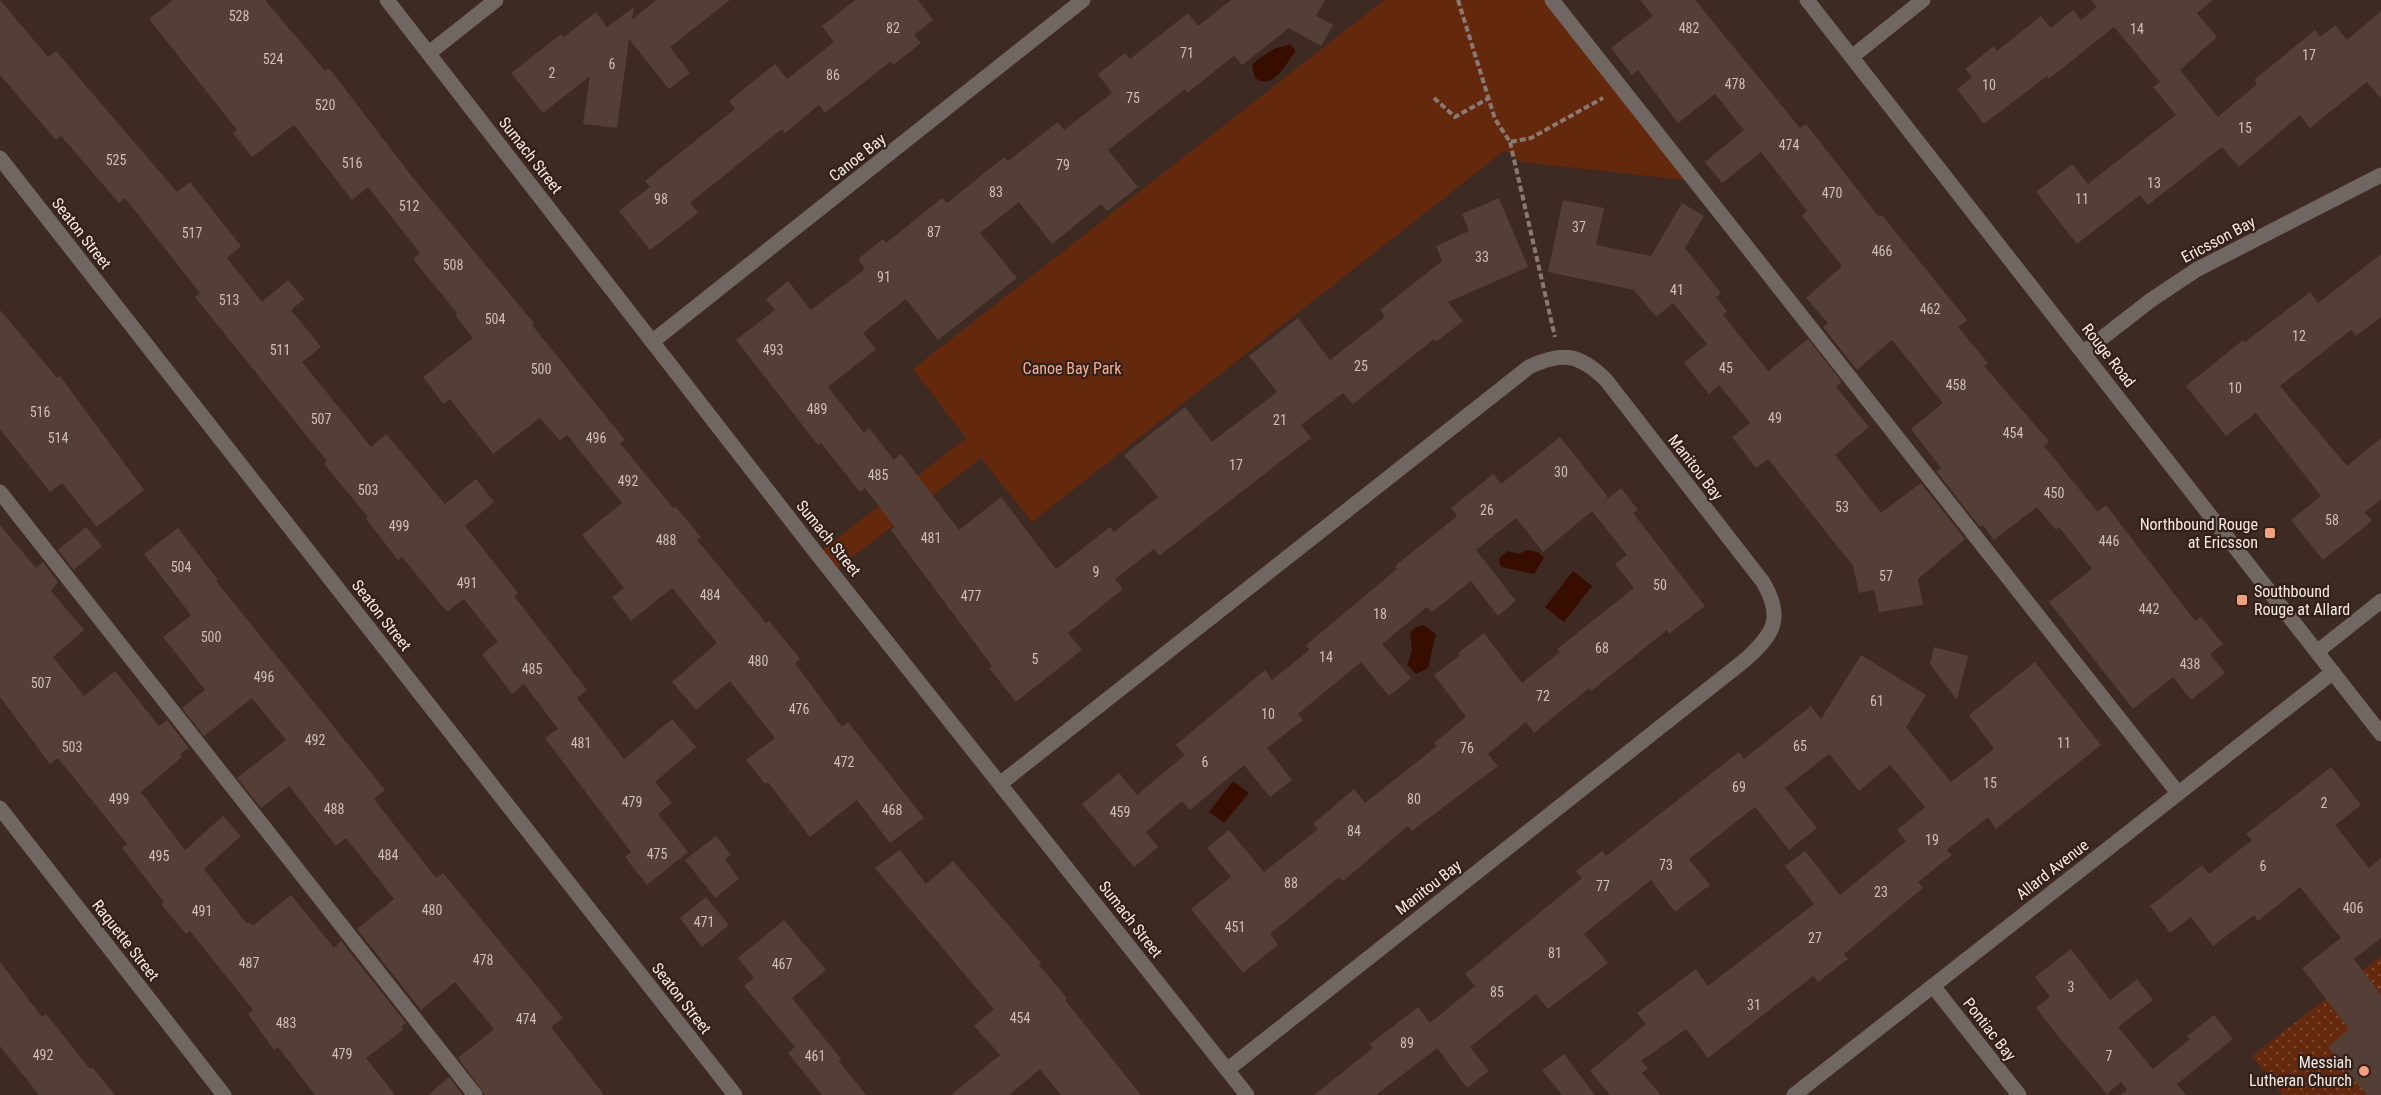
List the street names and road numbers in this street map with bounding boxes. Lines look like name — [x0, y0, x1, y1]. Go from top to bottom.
street label: Sumach Street — [495, 113, 567, 198]
street label: Canoe Bay — [825, 129, 890, 185]
street label: Seaton Street — [48, 194, 115, 273]
street label: Ericsson Bay — [2178, 212, 2259, 267]
street label: Rouge Road — [2078, 320, 2139, 391]
street label: Manitou Bay — [1664, 431, 1727, 504]
street label: Sumach Street — [792, 497, 865, 580]
street label: Seaton Street — [348, 576, 415, 655]
street label: Allard Avenue — [2012, 835, 2092, 904]
street label: Manitou Bay — [1392, 856, 1465, 919]
street label: Sumach Street — [1095, 877, 1167, 962]
street label: Raquette Street — [88, 896, 163, 985]
street label: Seaton Street — [648, 959, 715, 1038]
street label: Pontiac Bay — [1959, 994, 2020, 1065]

